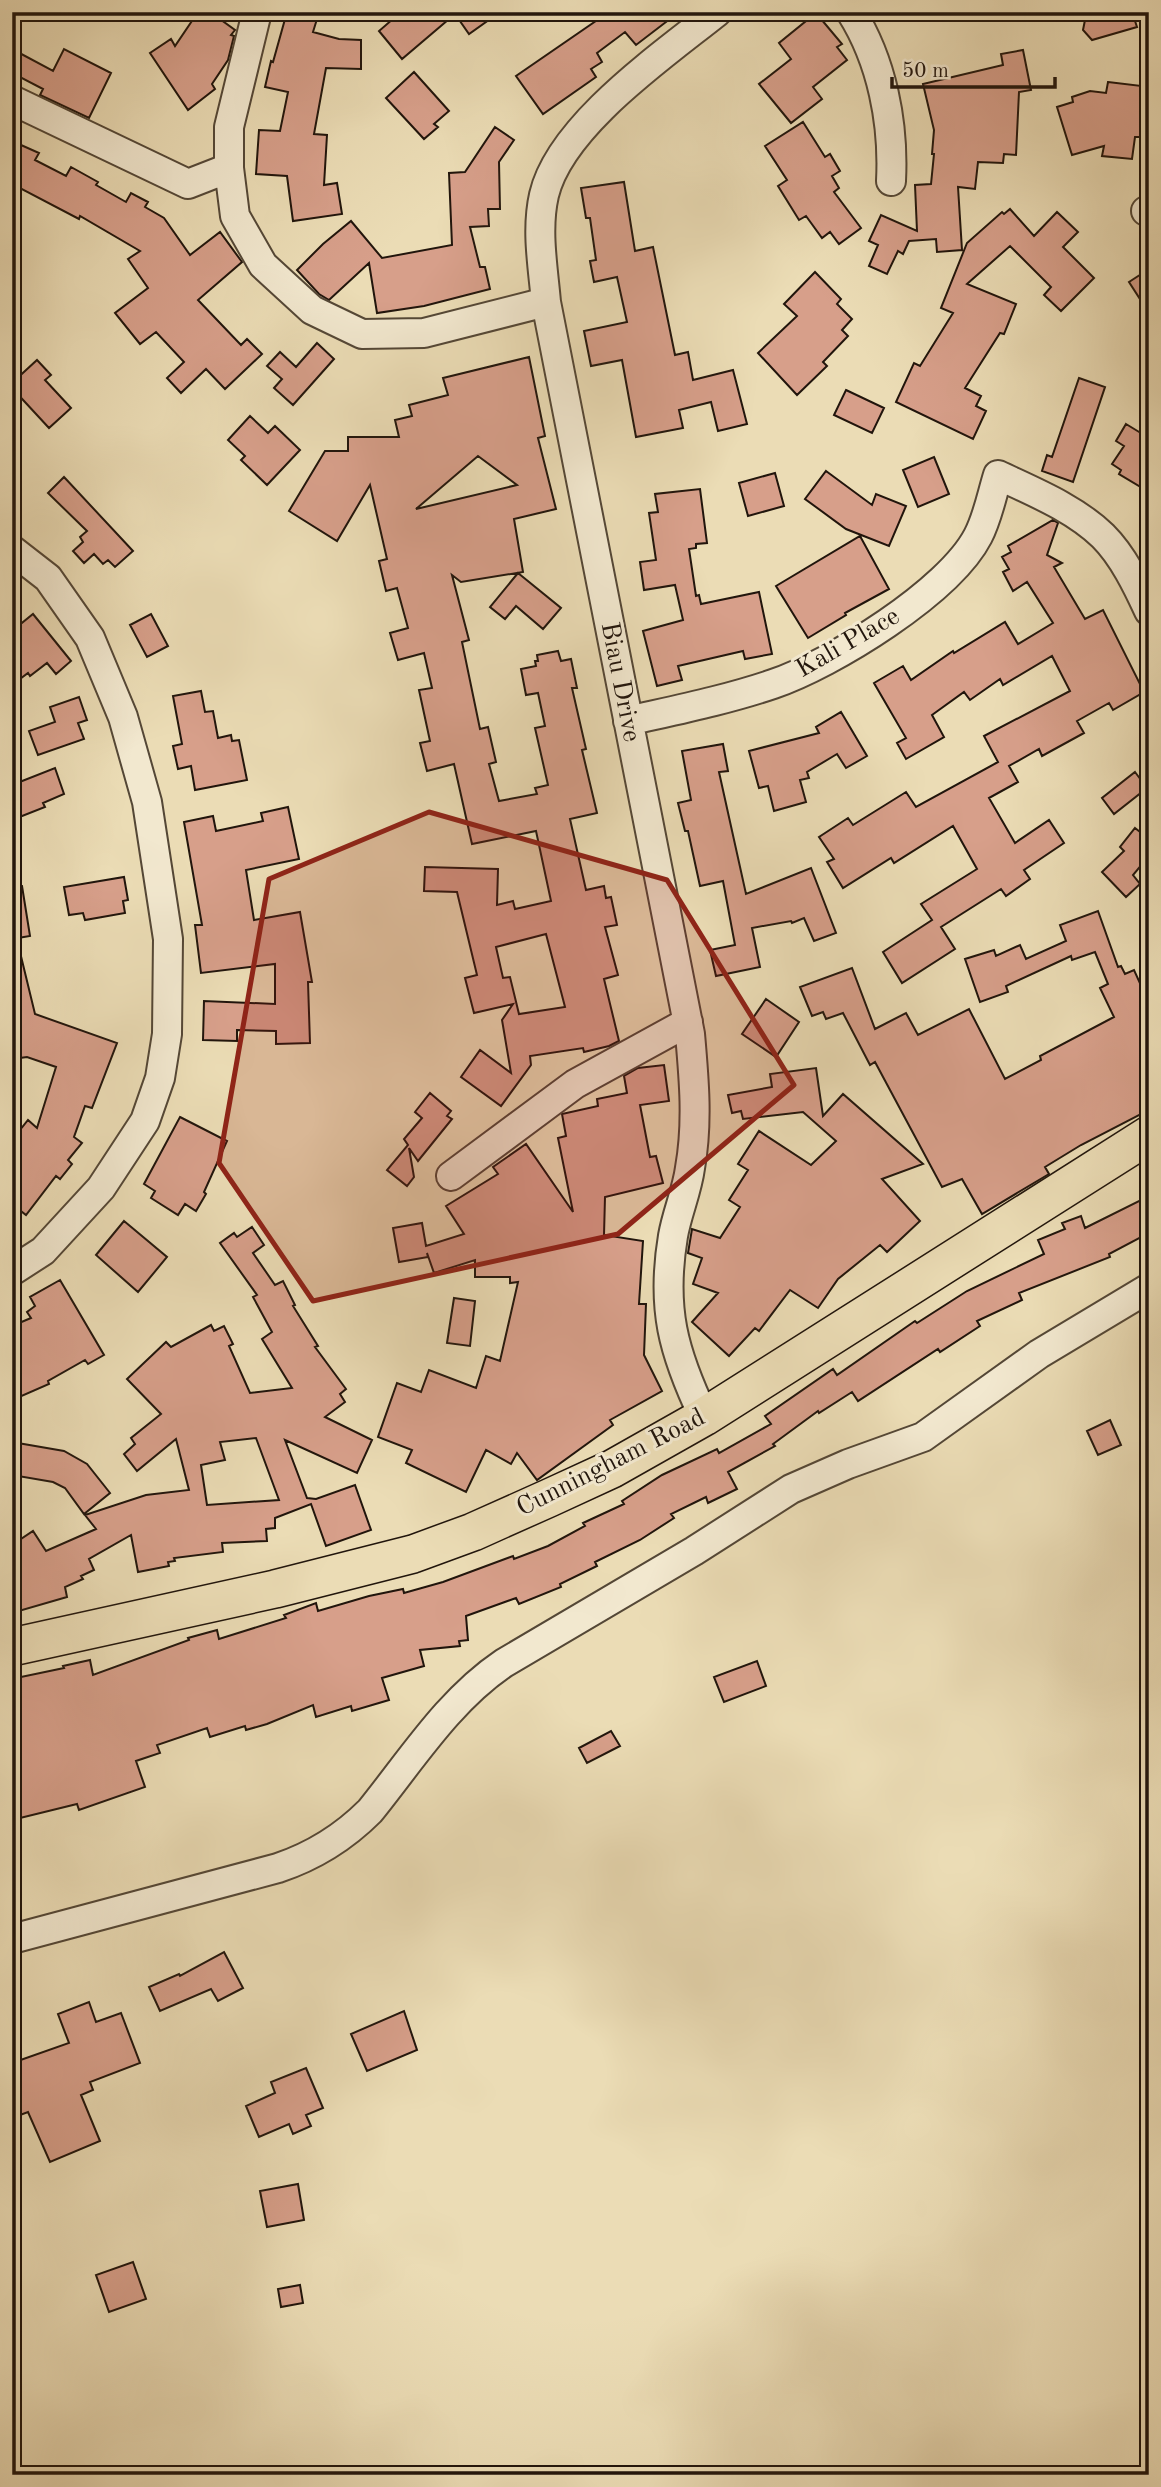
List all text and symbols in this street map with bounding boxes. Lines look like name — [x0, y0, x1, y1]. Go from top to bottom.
scale bar — [892, 46, 1054, 90]
text: 50 m — [902, 61, 949, 82]
street label: Kali Place — [792, 603, 904, 683]
street label: Biau Drive — [596, 620, 644, 744]
street label: Cunningham Road — [513, 1404, 709, 1522]

